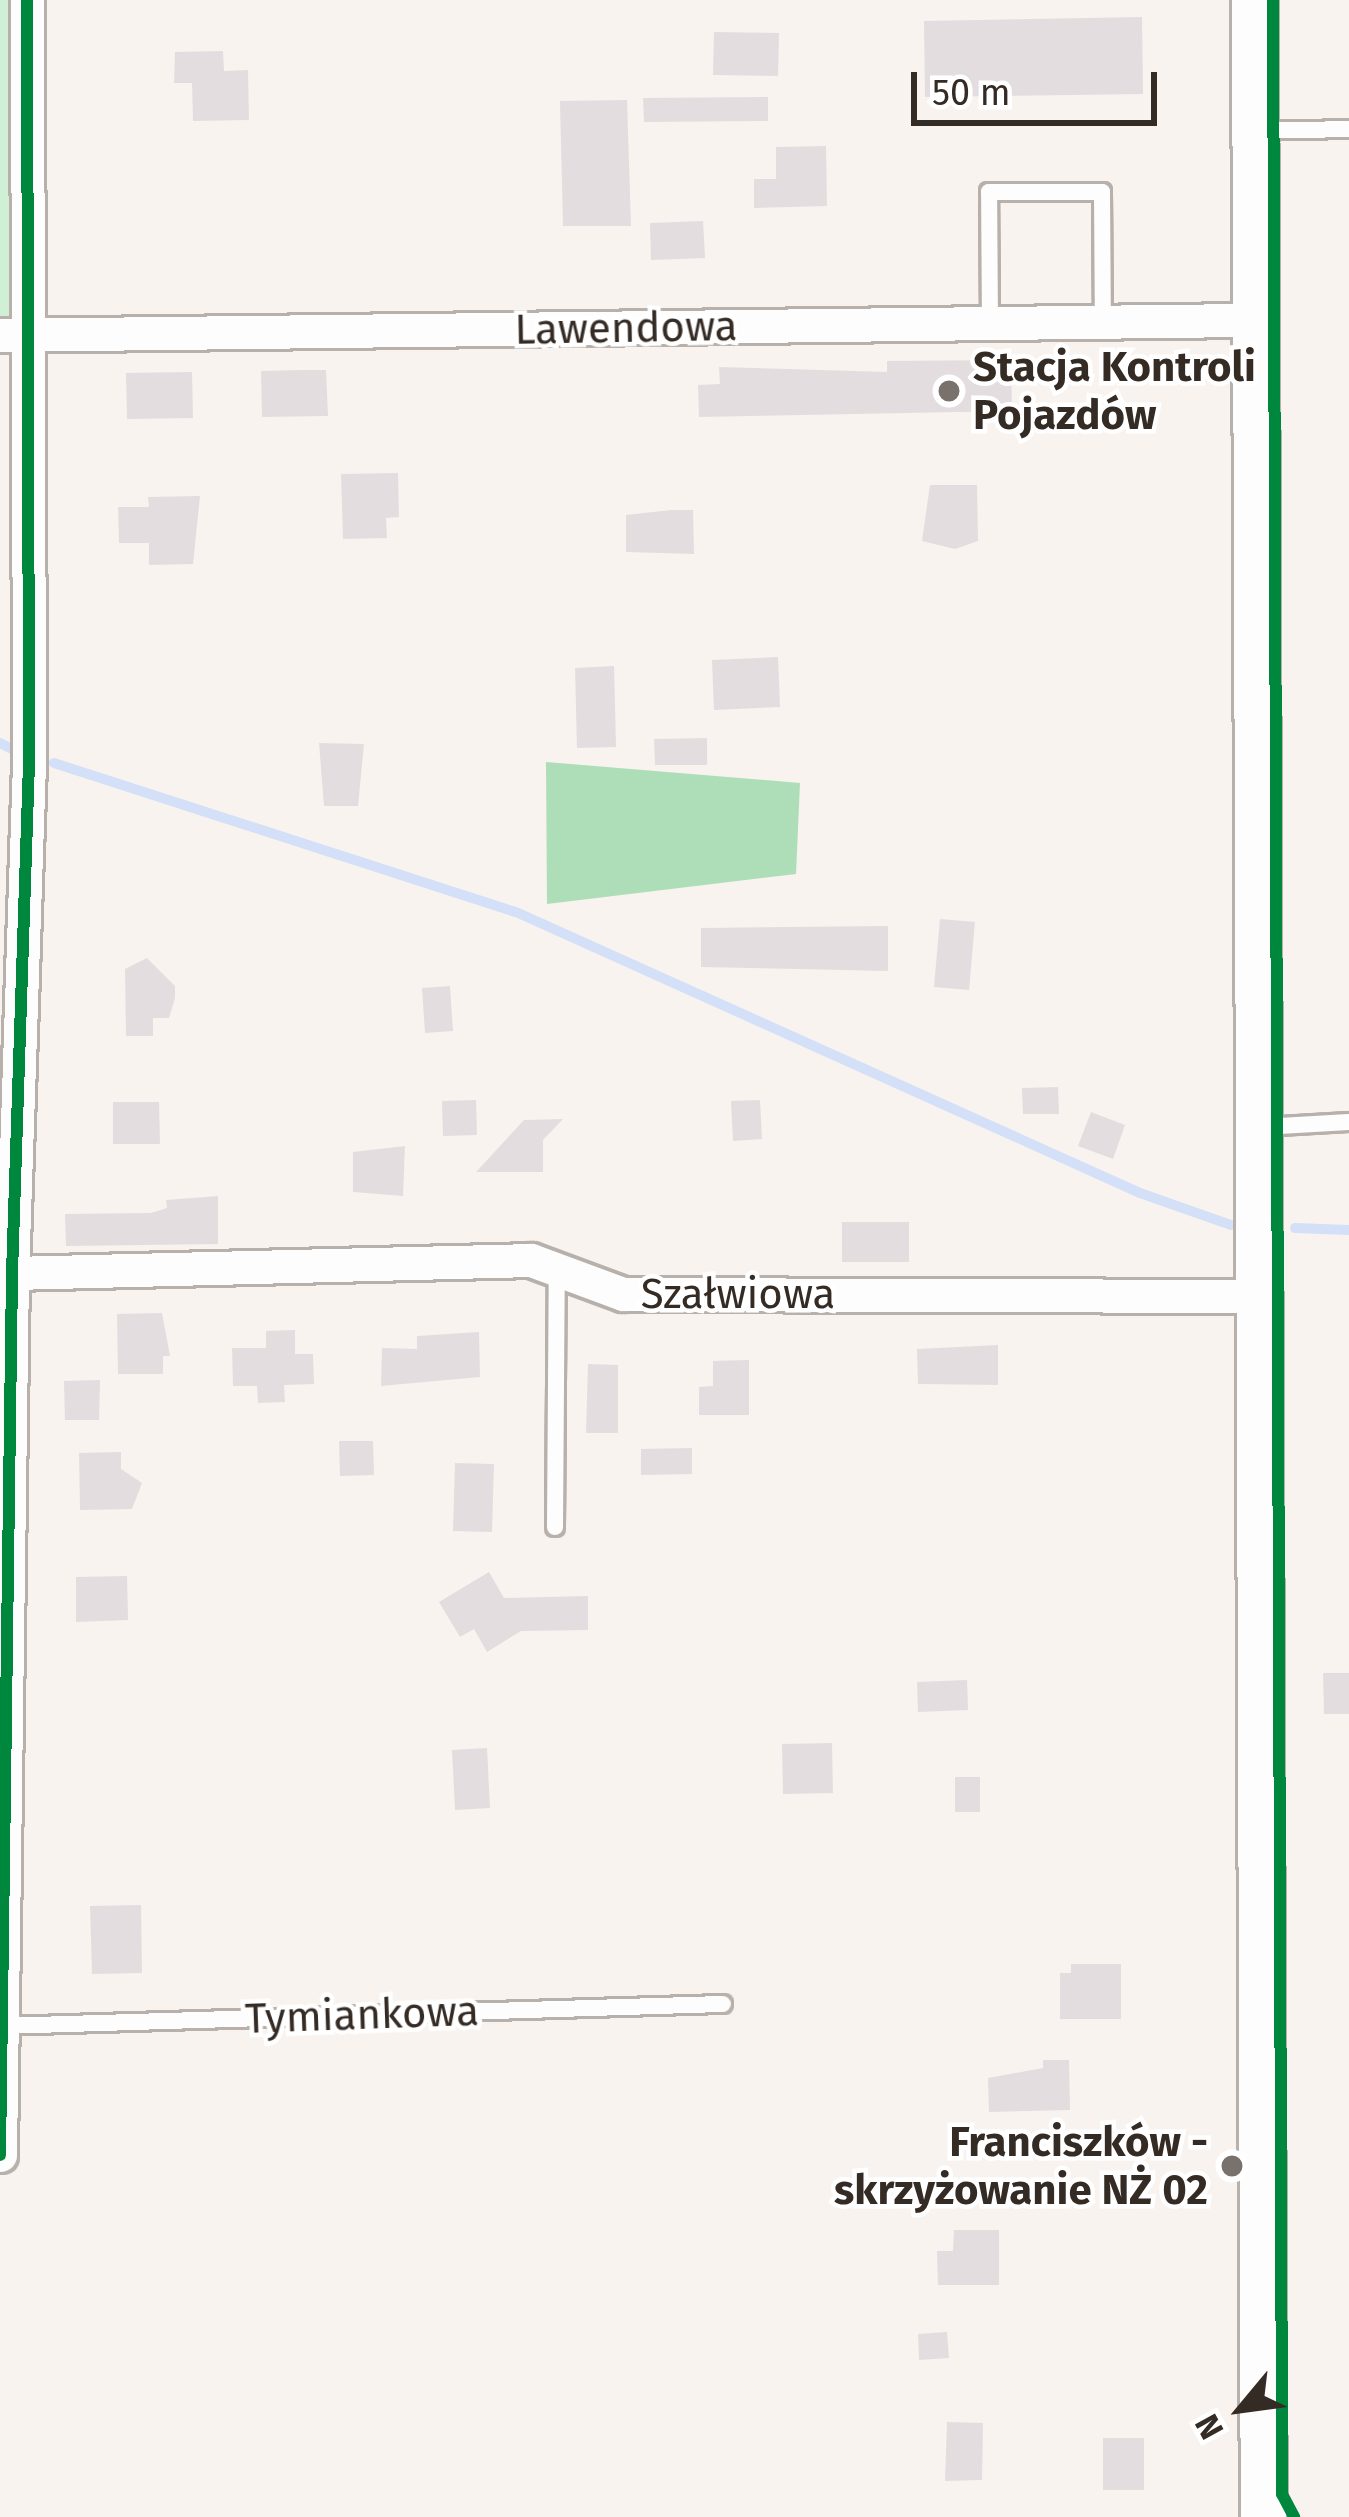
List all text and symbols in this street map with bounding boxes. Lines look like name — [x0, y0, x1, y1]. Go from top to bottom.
scale bar — [917, 48, 1163, 122]
text: 50 m — [932, 71, 1011, 115]
street label: Lawendowa — [514, 301, 738, 355]
place label: Stacja Kontroli Pojazdów — [973, 342, 1256, 440]
marker: Stacja Kontroli Pojazdów — [936, 378, 962, 404]
street label: Szałwiowa — [641, 1269, 835, 1319]
street label: Tymiankowa — [244, 1986, 480, 2044]
place label: Franciszków - skrzyżowanie NŻ 02 — [834, 2117, 1208, 2216]
marker: Franciszków - skrzyżowanie NŻ 02 — [1219, 2153, 1245, 2179]
north arrow — [1181, 2349, 1301, 2469]
text: N — [1187, 2407, 1232, 2446]

